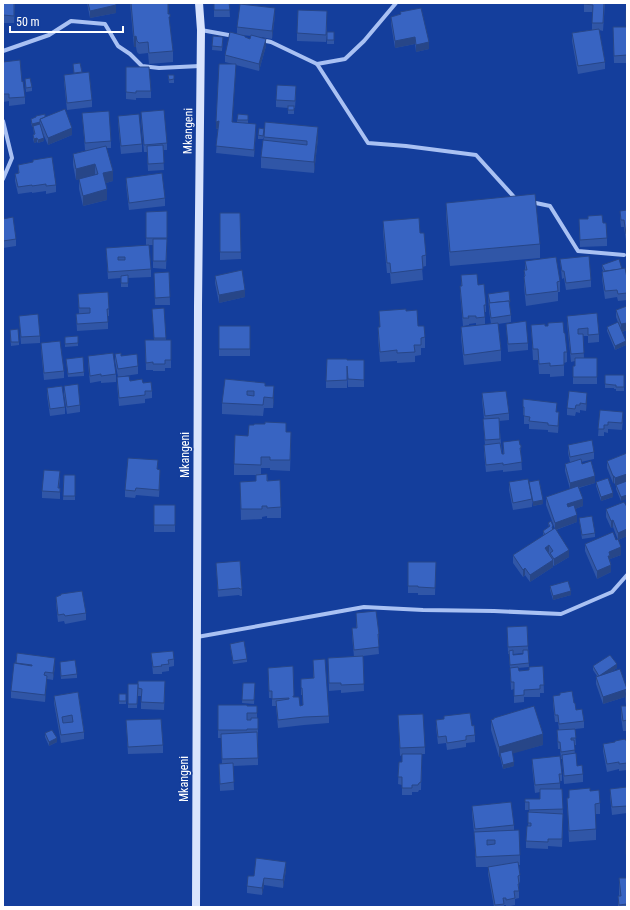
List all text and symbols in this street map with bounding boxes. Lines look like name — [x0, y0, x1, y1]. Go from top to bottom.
scale bar — [10, 8, 123, 34]
text: 50 m — [16, 15, 40, 29]
street label: Mkangeni — [181, 108, 195, 154]
street label: Mkangeni — [178, 432, 192, 478]
street label: Mkangeni — [177, 756, 191, 802]

